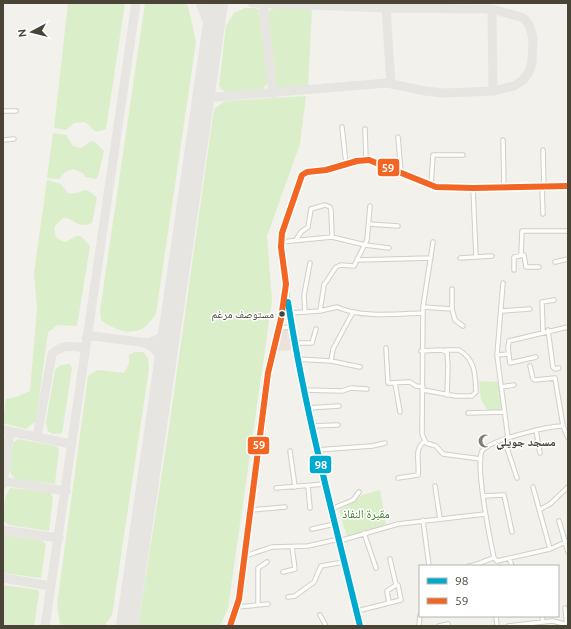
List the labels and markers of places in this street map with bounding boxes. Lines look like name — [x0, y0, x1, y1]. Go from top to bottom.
place label: مستوصف مرغم — [212, 308, 274, 322]
marker: مستوصف مرغم — [277, 309, 287, 319]
mosque icon: مسجد جويلي — [477, 433, 493, 449]
place label: مسجد جويلي — [496, 435, 556, 451]

